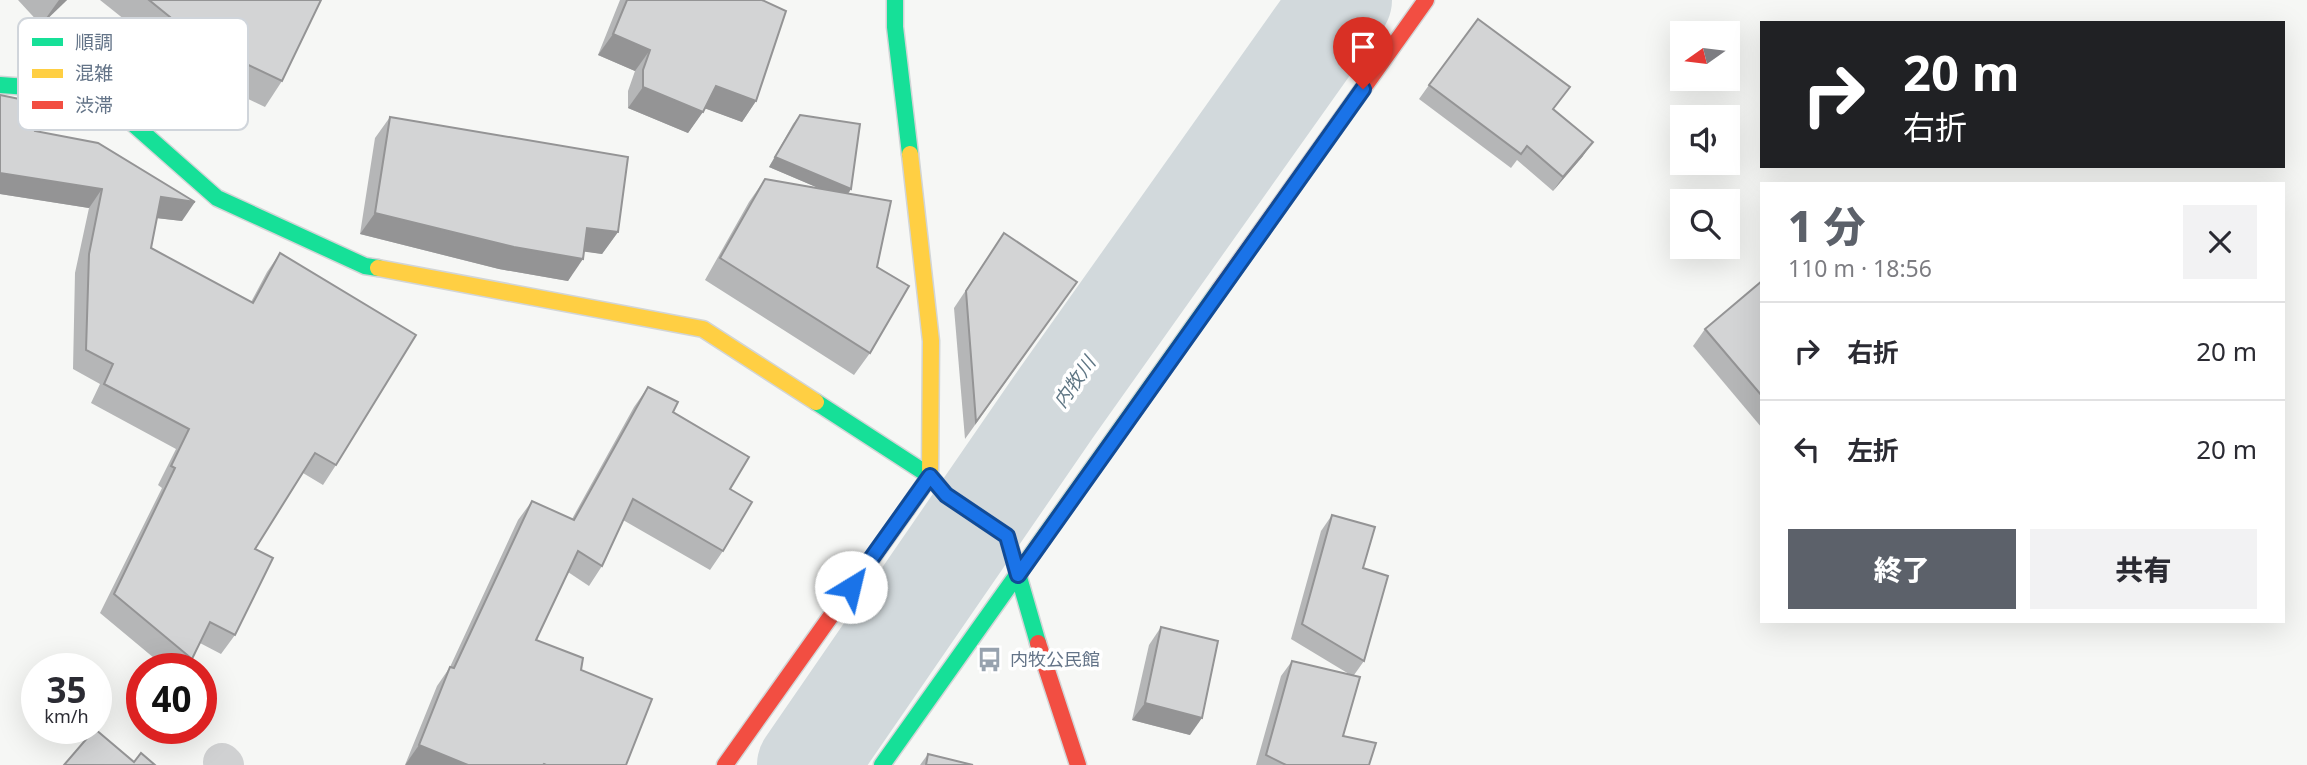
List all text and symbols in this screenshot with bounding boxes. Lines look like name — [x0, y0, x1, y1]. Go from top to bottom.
pin — [1333, 17, 1393, 89]
legend — [18, 18, 248, 130]
north arrow — [1670, 21, 1740, 91]
map controls — [1670, 21, 1740, 259]
icon: arrive — [1344, 28, 1382, 66]
text: 順調 — [75, 29, 113, 55]
text: 20 m — [1903, 39, 2020, 105]
icon: right — [1788, 49, 1879, 140]
text: 混雑 — [75, 60, 113, 86]
text: 渋滞 — [75, 92, 113, 118]
button: sound — [1670, 105, 1740, 175]
text: 右折 — [1903, 105, 1967, 148]
button: search — [1670, 189, 1740, 259]
text: 1 分 — [1788, 197, 1865, 254]
button: close — [2183, 205, 2257, 279]
text: 110 m · 18:56 — [1788, 252, 1932, 284]
icon: right — [1788, 332, 1826, 370]
text: 20 m — [2196, 333, 2257, 369]
text: 右折 — [1847, 334, 1899, 370]
water label: 内牧川 — [1047, 350, 1102, 413]
icon: left — [1788, 430, 1826, 468]
text: 20 m — [2196, 431, 2257, 467]
text: 左折 — [1847, 432, 1899, 468]
button: 終了 — [1788, 529, 2016, 609]
button: 共有 — [2030, 529, 2257, 609]
position arrow — [814, 550, 888, 624]
bus stop icon: 内牧公民館 — [976, 645, 1004, 673]
place label: 内牧公民館 — [1010, 647, 1100, 671]
speed limit sign: 40 — [126, 653, 217, 744]
text: 35 — [46, 666, 87, 713]
text: km/h — [44, 704, 89, 728]

